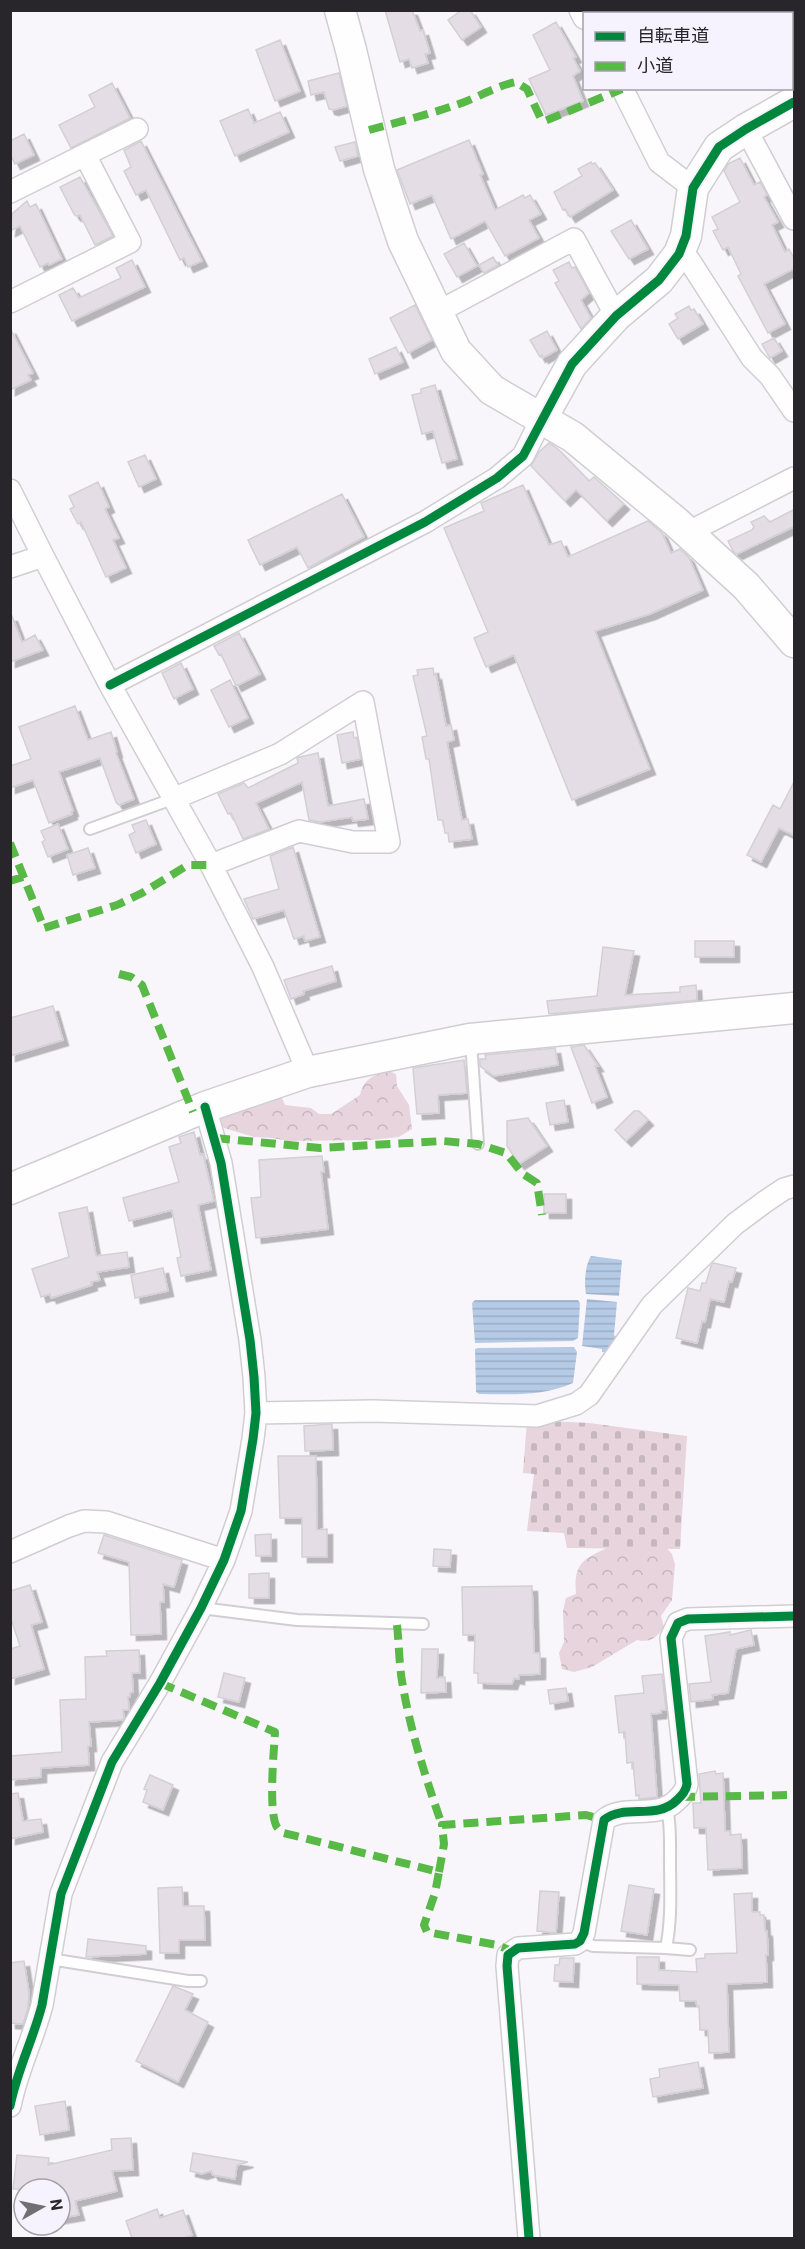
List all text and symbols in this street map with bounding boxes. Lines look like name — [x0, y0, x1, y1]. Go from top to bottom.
legend — [583, 12, 793, 90]
text: 自転車道 — [637, 25, 709, 46]
text: 小道 — [637, 55, 673, 76]
north arrow — [12, 2177, 72, 2237]
text: N — [46, 2198, 67, 2212]

